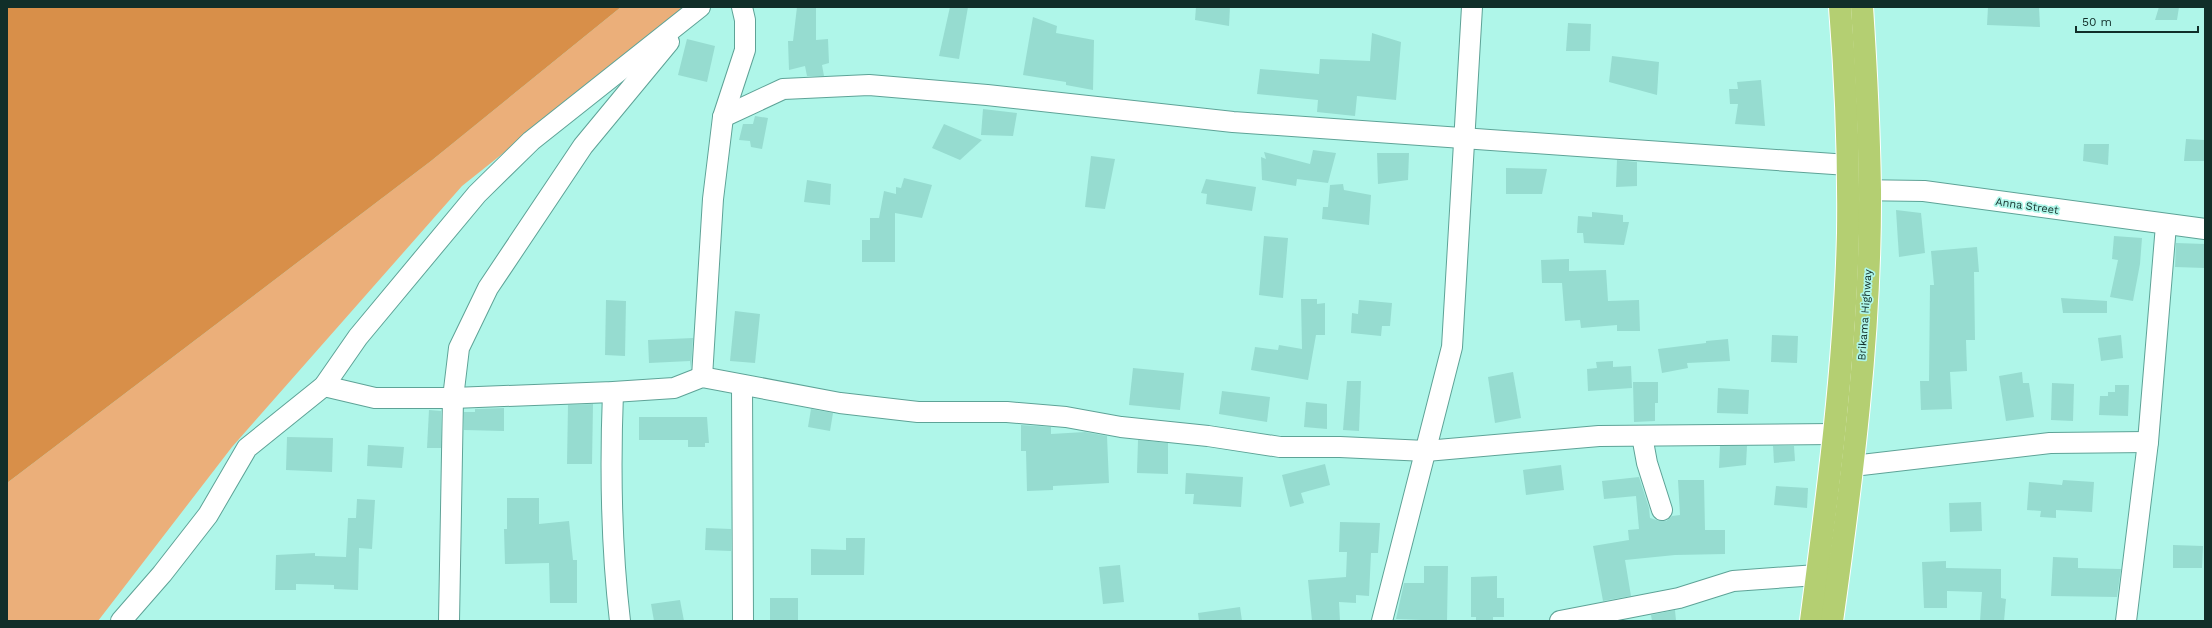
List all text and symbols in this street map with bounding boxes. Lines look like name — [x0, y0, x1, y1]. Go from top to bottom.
scale bar — [2076, 8, 2198, 34]
text: 50 m — [2082, 15, 2112, 29]
street label: Anna Street — [1995, 195, 2060, 217]
street label: Brikama Highway — [1855, 269, 1875, 361]

